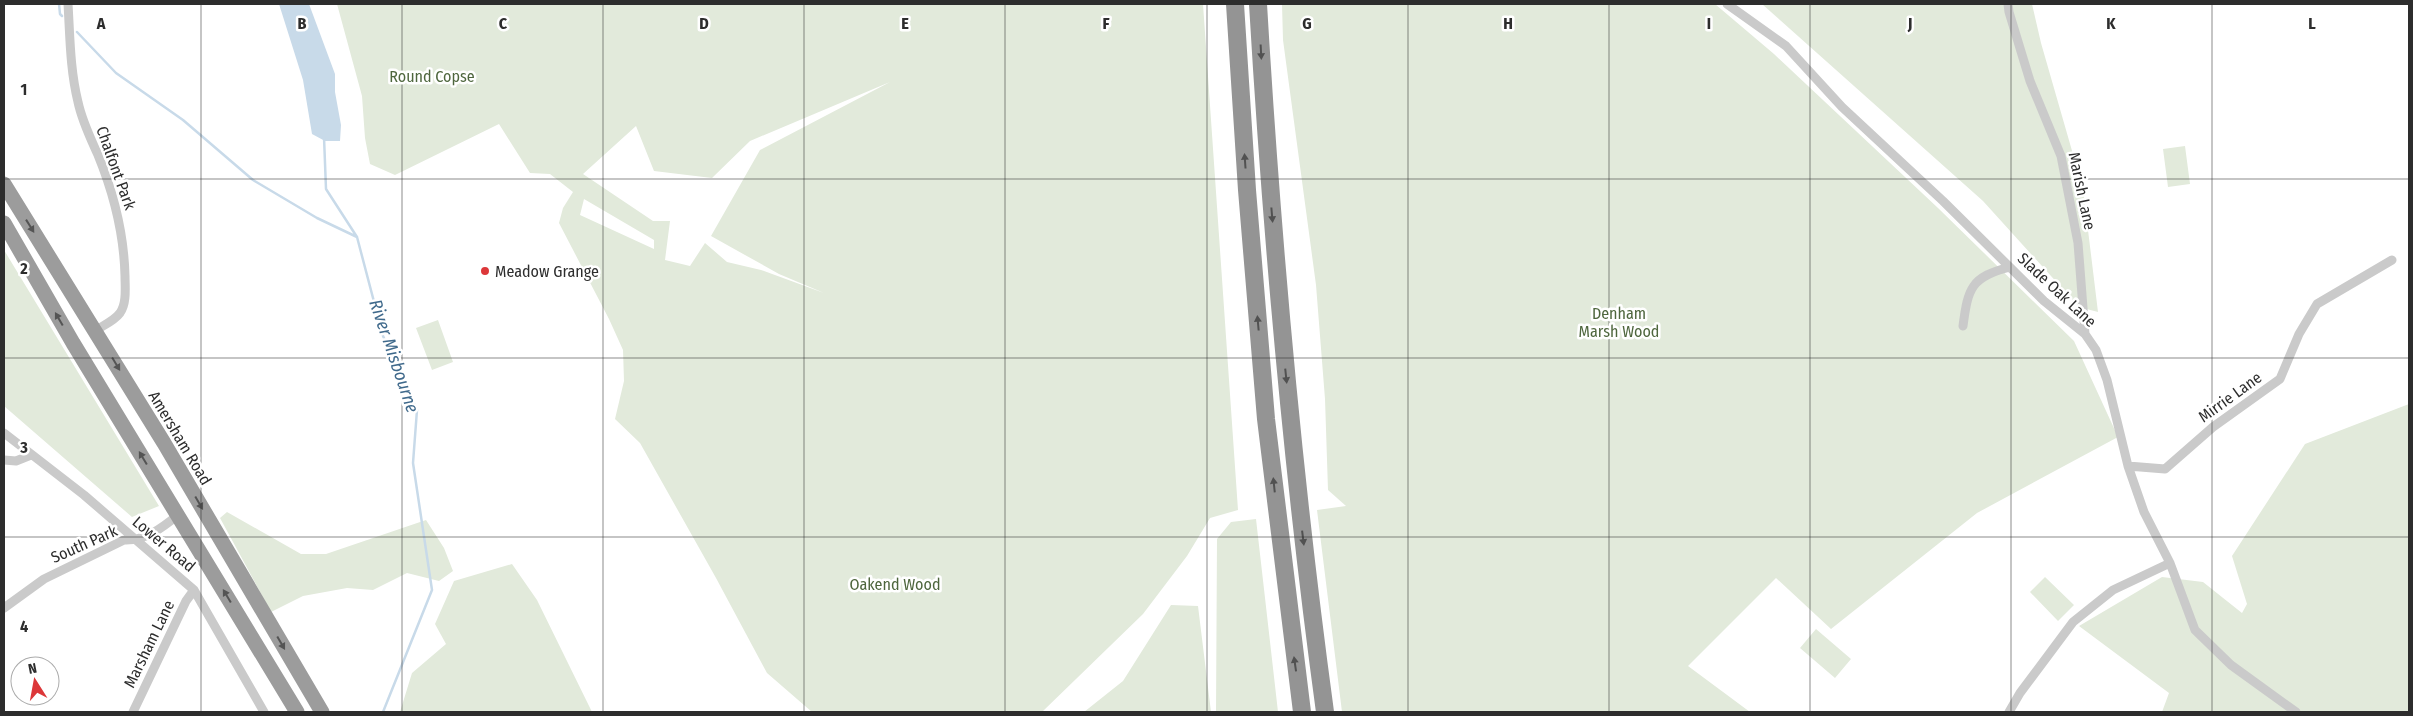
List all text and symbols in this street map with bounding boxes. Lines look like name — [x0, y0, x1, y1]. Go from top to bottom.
text: A — [96, 14, 106, 33]
text: B — [298, 14, 307, 33]
text: C — [499, 14, 508, 33]
text: D — [699, 14, 709, 33]
text: E — [901, 14, 909, 33]
text: F — [1102, 14, 1110, 33]
text: G — [1302, 14, 1312, 33]
text: H — [1503, 14, 1513, 33]
text: I — [1707, 14, 1711, 33]
text: J — [1907, 14, 1912, 33]
text: K — [2106, 14, 2116, 33]
text: L — [2308, 14, 2316, 33]
one-way arrow — [1257, 45, 1265, 61]
park label: Round Copse — [389, 67, 475, 86]
text: 1 — [21, 80, 27, 99]
street label: Chalfont Park — [92, 124, 140, 213]
street label: Marish Lane — [2064, 150, 2100, 232]
one-way arrow — [1241, 153, 1249, 169]
one-way arrow — [1268, 207, 1276, 223]
one-way arrow — [25, 219, 34, 232]
street label: Slade Oak Lane — [2014, 249, 2100, 331]
text: 2 — [19, 259, 28, 278]
place label: Meadow Grange — [495, 262, 599, 281]
marker: Meadow Grange — [479, 265, 491, 277]
water label: River Misbourne — [364, 296, 424, 416]
park label: Denham Marsh Wood — [1579, 304, 1659, 341]
one-way arrow — [55, 313, 64, 326]
one-way arrow — [1254, 315, 1262, 331]
one-way arrow — [111, 357, 120, 370]
street label: Mirrie Lane — [2195, 368, 2265, 426]
one-way arrow — [1283, 369, 1291, 385]
street label: Amersham Road — [144, 388, 216, 488]
text: 3 — [19, 438, 28, 457]
one-way arrow — [139, 452, 148, 465]
one-way arrow — [1270, 477, 1278, 493]
one-way arrow — [195, 496, 203, 511]
street label: Lower Road — [129, 512, 199, 576]
street label: South Park — [48, 521, 121, 567]
one-way arrow — [1299, 530, 1307, 546]
park label: Oakend Wood — [850, 575, 940, 594]
one-way arrow — [222, 589, 231, 602]
street label: Marsham Lane — [120, 597, 178, 691]
text: 4 — [20, 617, 28, 636]
one-way arrow — [277, 637, 286, 650]
north arrow — [10, 656, 60, 706]
one-way arrow — [1291, 656, 1299, 672]
text: N — [27, 660, 38, 678]

